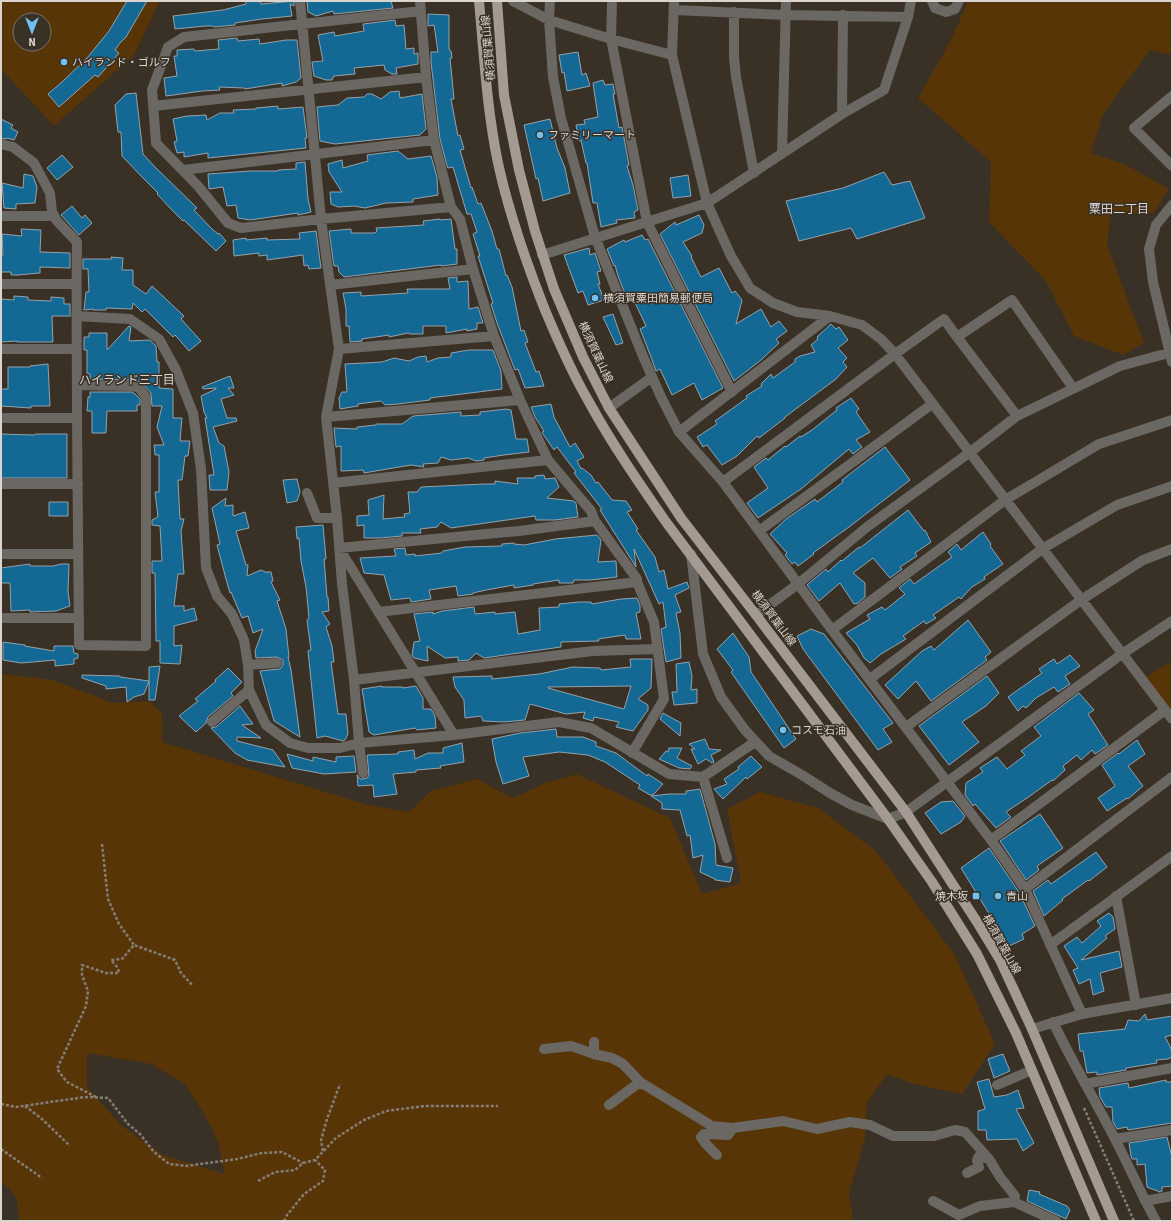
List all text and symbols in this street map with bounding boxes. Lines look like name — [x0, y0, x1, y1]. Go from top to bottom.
north arrow — [12, 12, 52, 52]
street label: 横須賀葉山線 — [478, 14, 499, 81]
text: N — [28, 34, 36, 49]
place label: ハイランド・ゴルフ — [72, 55, 171, 70]
marker: ハイランド・ゴルフ — [59, 57, 69, 67]
place label: ファミリーマート — [548, 128, 636, 143]
marker: ファミリーマート — [535, 130, 545, 140]
district label: 粟田二丁目 — [1089, 201, 1149, 218]
place label: 横須賀粟田簡易郵便局 — [603, 291, 713, 306]
marker: 横須賀粟田簡易郵便局 — [590, 293, 600, 303]
street label: 横須賀葉山線 — [575, 319, 616, 385]
district label: ハイランド三丁目 — [79, 372, 175, 389]
street label: 横須賀葉山線 — [748, 587, 799, 649]
place label: コスモ石油 — [791, 723, 846, 738]
marker: コスモ石油 — [778, 725, 788, 735]
place label: 焼木坂 — [935, 889, 968, 904]
place label: 青山 — [1006, 889, 1028, 904]
marker: 焼木坂 — [971, 891, 981, 901]
marker: 青山 — [993, 891, 1003, 901]
street label: 横須賀葉山線 — [979, 912, 1024, 977]

